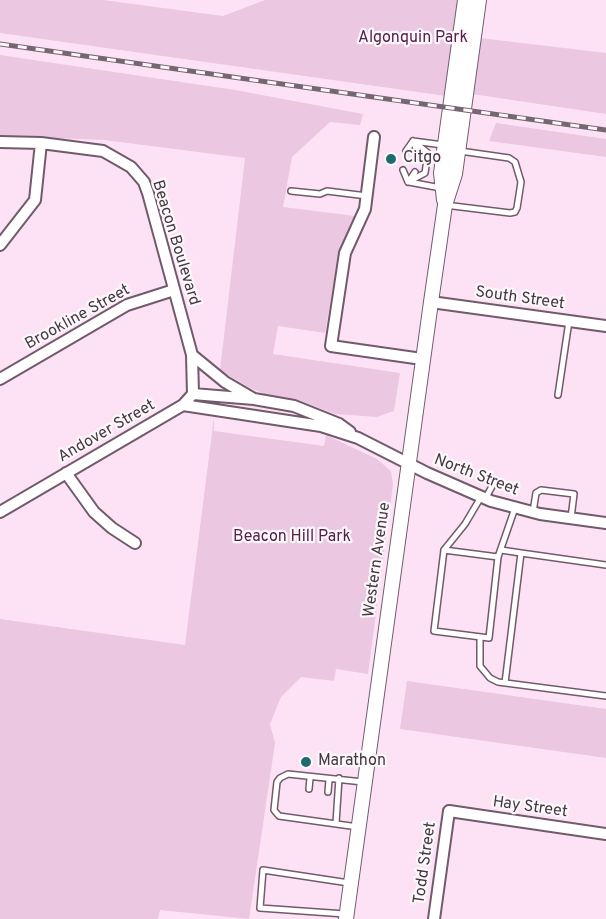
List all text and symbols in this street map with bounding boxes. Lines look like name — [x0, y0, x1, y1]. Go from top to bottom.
park label: Algonquin Park — [358, 29, 468, 49]
place label: Citgo — [403, 149, 441, 169]
marker: Citgo — [384, 152, 398, 166]
street label: Beacon Boulevard — [147, 178, 203, 308]
street label: Brookline Street — [22, 281, 134, 355]
street label: South Street — [474, 283, 566, 315]
street label: Andover Street — [55, 396, 159, 468]
street label: North Street — [431, 451, 521, 501]
street label: Western Avenue — [360, 501, 396, 619]
park label: Beacon Hill Park — [233, 528, 351, 548]
place label: Marathon — [318, 752, 386, 772]
marker: Marathon — [299, 755, 313, 769]
street label: Hay Street — [491, 793, 569, 823]
street label: Todd Street — [411, 821, 441, 905]

